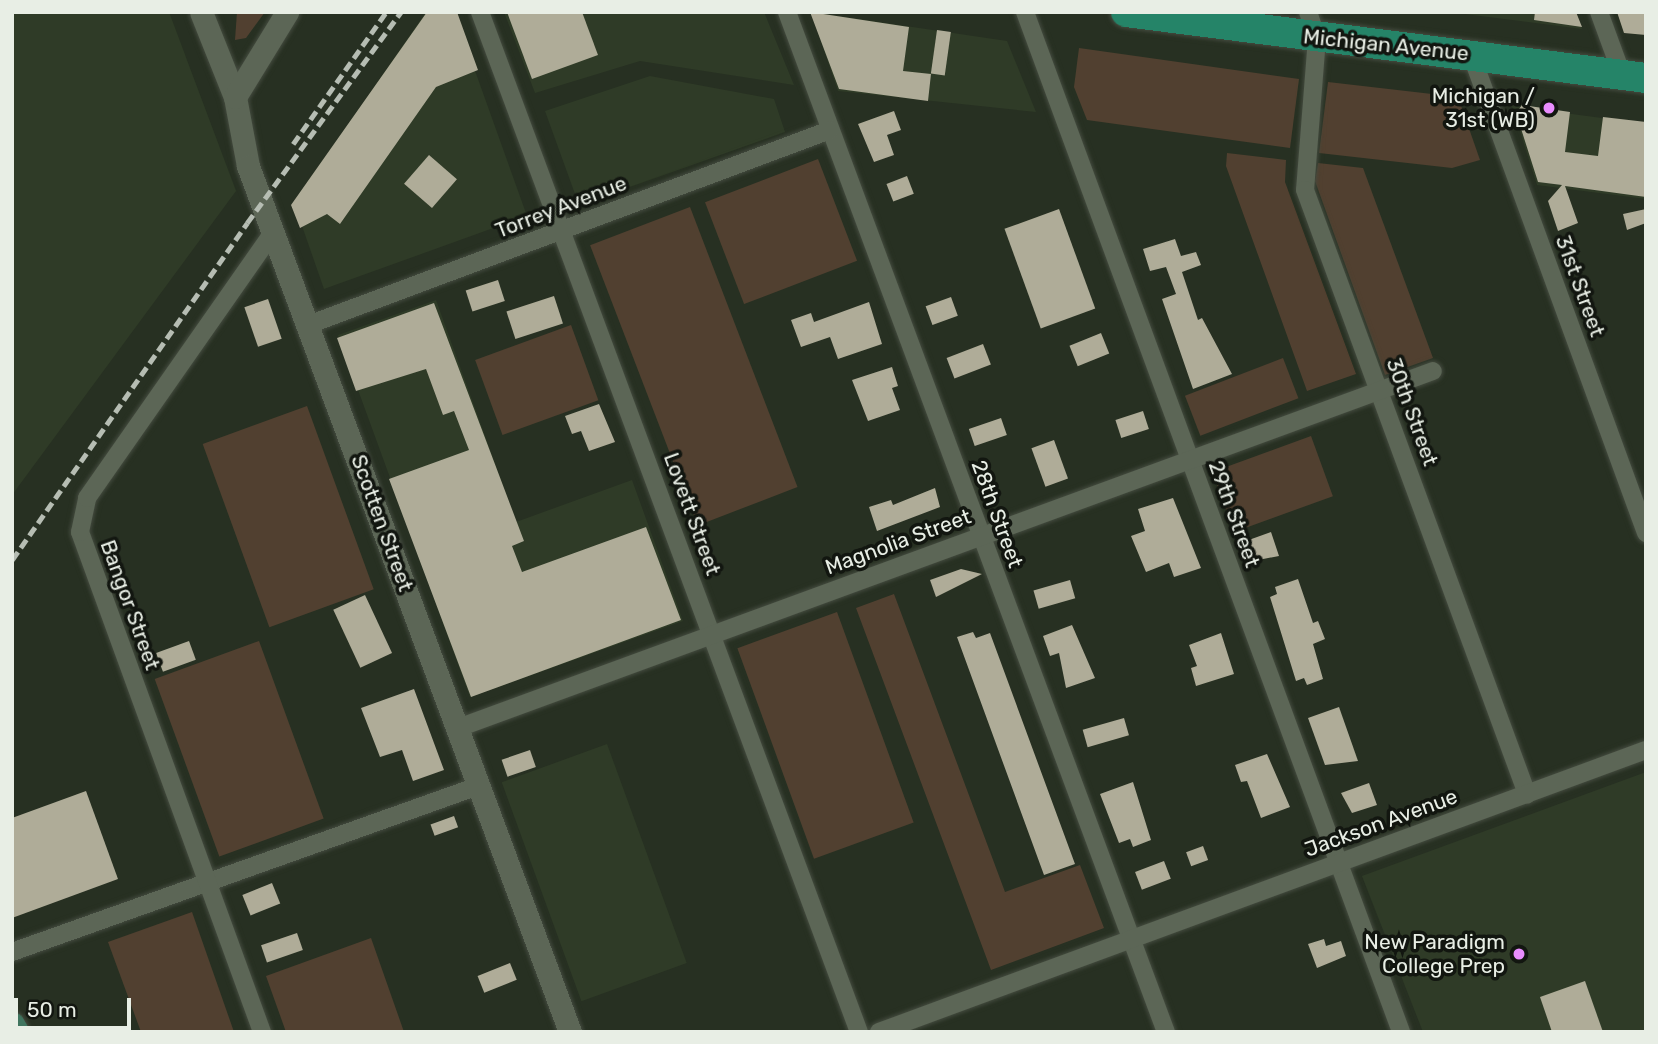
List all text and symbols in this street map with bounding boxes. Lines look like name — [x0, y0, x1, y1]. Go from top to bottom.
street label: Michigan Avenue — [1302, 24, 1470, 66]
place label: Michigan / 31st (WB) — [1432, 83, 1535, 133]
marker: Michigan / 31st (WB) — [1541, 100, 1557, 116]
street label: Torrey Avenue — [491, 170, 631, 244]
street label: 31st Street — [1550, 232, 1610, 340]
street label: 30th Street — [1381, 355, 1443, 469]
street label: Lovett Street — [658, 449, 726, 579]
street label: Scotten Street — [346, 451, 418, 595]
street label: 28th Street — [966, 457, 1028, 571]
street label: 29th Street — [1203, 457, 1265, 571]
street label: Magnolia Street — [822, 504, 974, 580]
street label: Bangor Street — [95, 536, 165, 674]
street label: Jackson Avenue — [1301, 784, 1461, 862]
place label: New Paradigm College Prep — [1364, 929, 1505, 979]
marker: New Paradigm College Prep — [1511, 946, 1527, 962]
scale bar — [18, 984, 135, 1028]
text: 50 m — [27, 997, 77, 1022]

